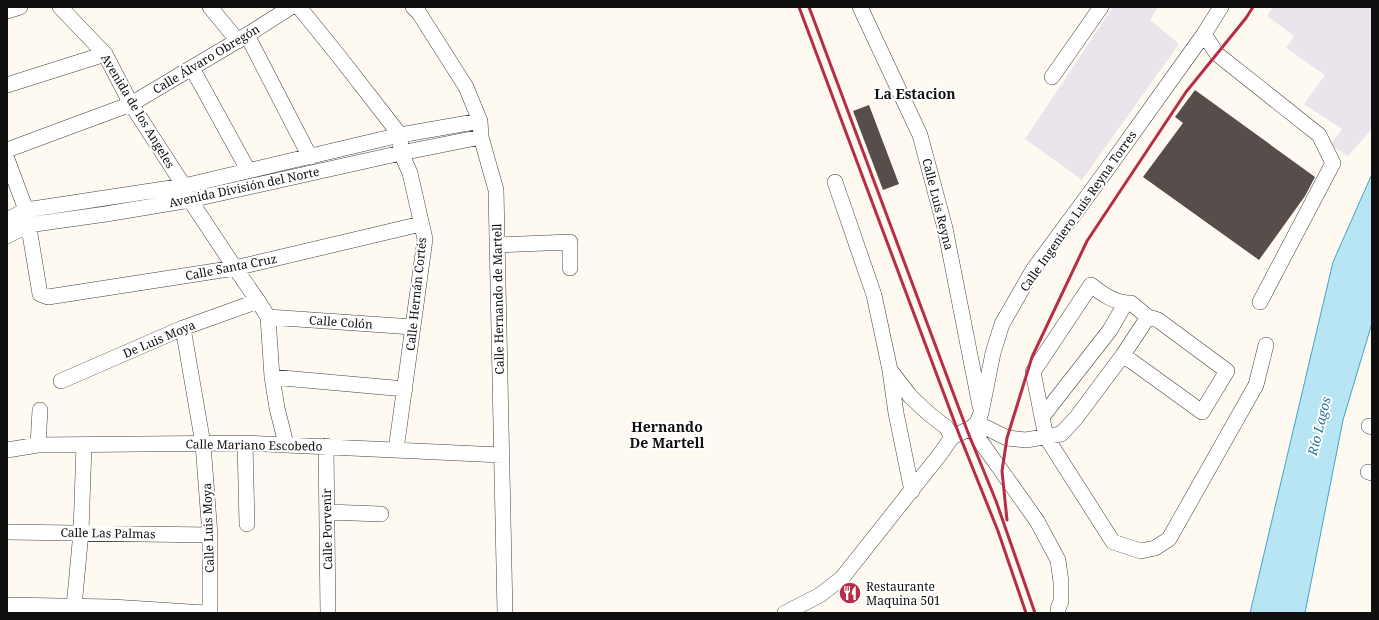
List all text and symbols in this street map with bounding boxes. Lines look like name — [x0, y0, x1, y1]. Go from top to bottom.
street label: Calle Álvaro Obregón — [149, 20, 263, 98]
street label: Avenida de los Angeles — [97, 51, 179, 171]
district label: La Estacion — [874, 84, 956, 103]
street label: Calle Ingeniero Luis Reyna Torres — [1016, 127, 1140, 295]
street label: Calle Luis Reyna — [918, 156, 958, 252]
street label: Avenida División del Norte — [167, 163, 321, 211]
street label: Calle Hernando de Martell — [488, 223, 508, 375]
street label: Calle Hernán Cortés — [402, 236, 430, 352]
street label: Calle Santa Cruz — [184, 250, 278, 284]
street label: Calle Colón — [309, 311, 374, 333]
street label: De Luis Moya — [120, 316, 198, 362]
water label: Río Lagos — [1303, 395, 1335, 458]
district label: Hernando De Martell — [630, 417, 705, 452]
street label: Calle Mariano Escobedo — [185, 435, 323, 455]
street label: Calle Luis Moya — [198, 482, 218, 573]
street label: Calle Porvenir — [318, 488, 336, 570]
street label: Calle Las Palmas — [60, 524, 156, 542]
place label: Restaurante Maquina 501 — [866, 578, 941, 609]
restaurant icon: Restaurante Maquina 501 — [837, 580, 863, 606]

